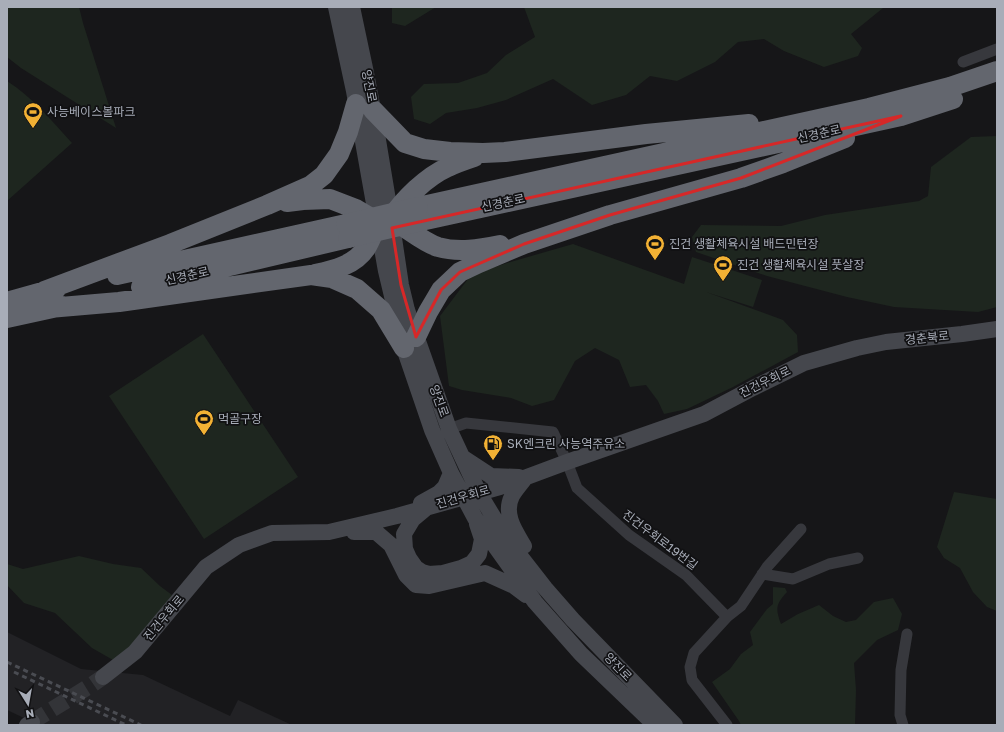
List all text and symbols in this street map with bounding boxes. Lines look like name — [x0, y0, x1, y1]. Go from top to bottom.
street label: 양진로 — [359, 68, 380, 104]
sports icon: 사능베이스볼파크 — [22, 101, 44, 129]
place label: 사능베이스볼파크 — [47, 104, 135, 119]
street label: 신경춘로 — [796, 121, 842, 146]
street label: 신경춘로 — [480, 191, 526, 214]
sports icon: 진건 생활체육시설 배드민턴장 — [644, 233, 666, 261]
place label: 진건 생활체육시설 배드민턴장 — [669, 236, 819, 251]
sports icon: 진건 생활체육시설 풋살장 — [712, 254, 734, 282]
place label: 진건 생활체육시설 풋살장 — [737, 257, 864, 272]
street label: 신경춘로 — [164, 263, 210, 288]
street label: 경춘북로 — [904, 328, 950, 347]
street label: 진건우회로 — [737, 363, 793, 400]
street label: 양진로 — [427, 383, 452, 419]
sports icon: 먹골구장 — [193, 408, 215, 436]
place label: 먹골구장 — [218, 411, 262, 426]
fuel station icon: SK엔크린 사능역주유소 — [482, 433, 504, 461]
place label: SK엔크린 사능역주유소 — [507, 436, 625, 451]
street label: 진건우회로 — [434, 482, 491, 511]
street label: 진건우회로19번길 — [620, 506, 701, 573]
street label: 진건우회로 — [140, 592, 187, 644]
street label: 양진로 — [601, 650, 635, 684]
north arrow — [8, 684, 48, 724]
text: N — [25, 707, 35, 721]

